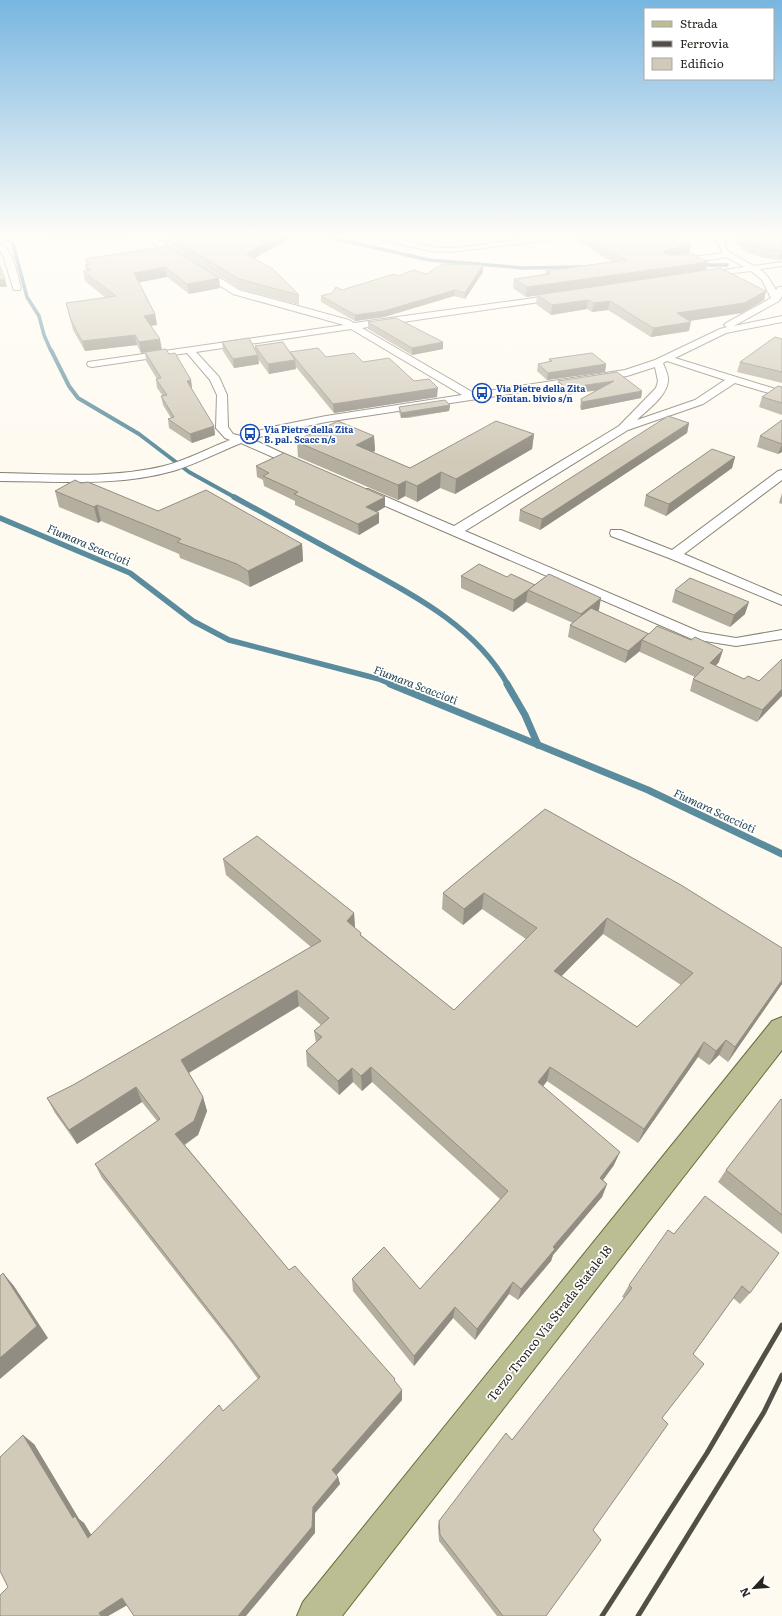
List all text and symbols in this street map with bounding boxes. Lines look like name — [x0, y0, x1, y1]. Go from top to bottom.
legend — [644, 8, 774, 80]
text: Strada — [680, 14, 718, 32]
text: Ferrovia — [680, 34, 729, 52]
text: Edificio — [680, 54, 724, 72]
place label: Via Pietre della Zita Fontan. bivio s/n — [496, 381, 586, 405]
bus stop icon: Via Pietre della Zita Fontan. bivio s/n — [471, 382, 493, 404]
place label: Via Pietre della Zita B. pal. Scacc n/s — [264, 422, 354, 446]
bus stop icon: Via Pietre della Zita B. pal. Scacc n/s — [239, 423, 261, 445]
water label: Fiumara Scaccioti — [45, 519, 134, 569]
water label: Fiumara Scaccioti — [372, 661, 461, 708]
water label: Fiumara Scaccioti — [671, 784, 759, 836]
street label: Terzo Tronco Via Strada Statale 18 — [482, 1241, 616, 1405]
north arrow — [734, 1568, 774, 1608]
text: N — [735, 1585, 753, 1600]

